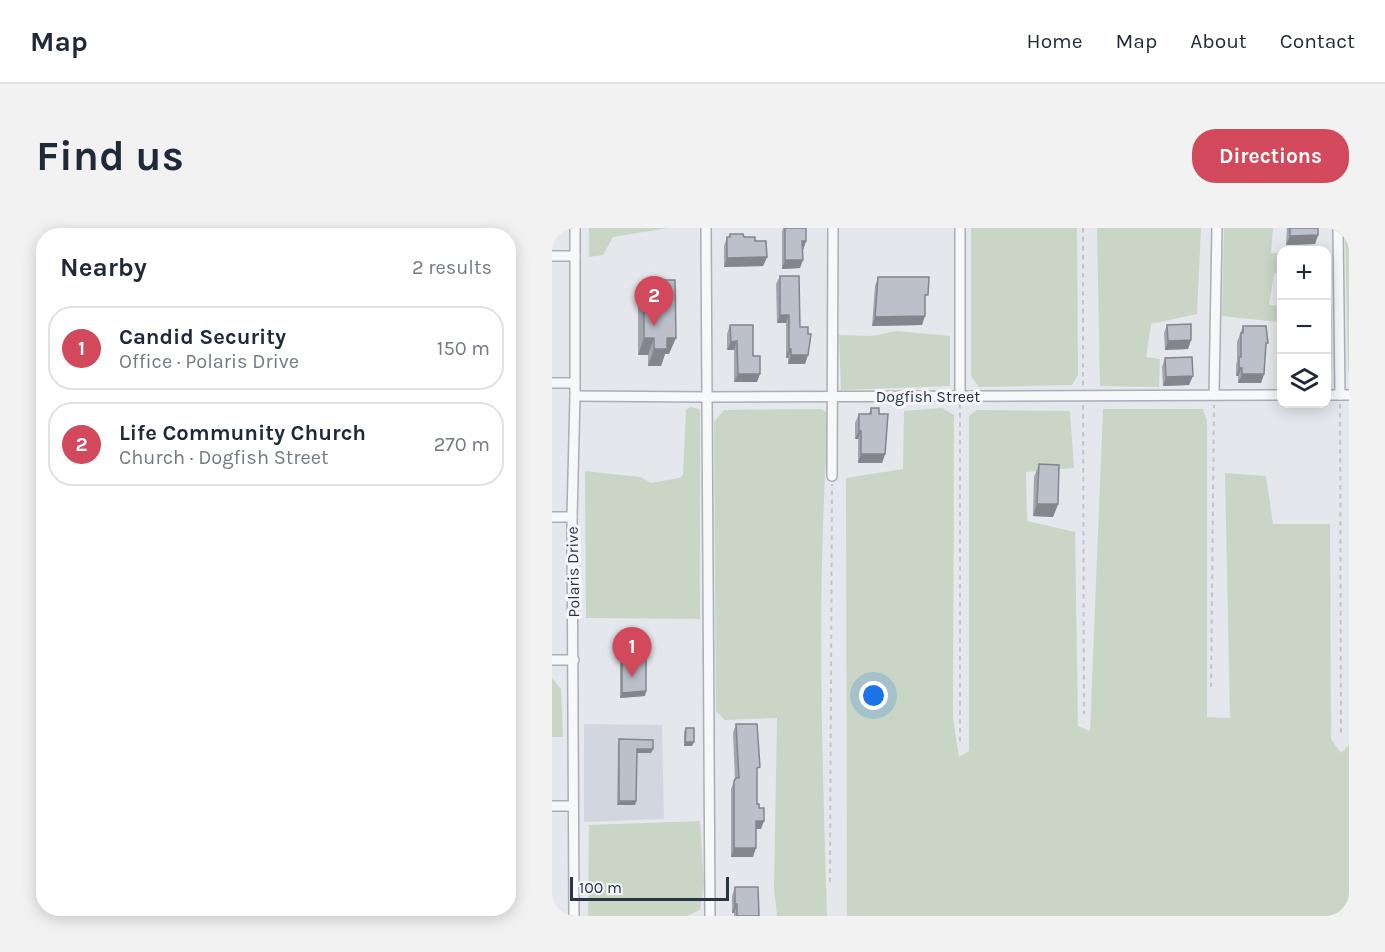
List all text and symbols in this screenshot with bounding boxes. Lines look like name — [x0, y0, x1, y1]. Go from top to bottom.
text: Map — [30, 25, 88, 58]
text: Home — [1027, 29, 1083, 53]
text: Map — [1116, 29, 1157, 53]
text: About — [1190, 29, 1247, 53]
text: Contact — [1280, 29, 1355, 53]
button: Directions — [1192, 129, 1349, 183]
text: Find us — [36, 131, 184, 181]
map controls — [1277, 246, 1331, 408]
button: + — [1277, 246, 1331, 300]
text: Nearby — [60, 252, 147, 283]
text: 2 results — [412, 256, 492, 279]
pin: 2 — [634, 276, 674, 326]
button: − — [1277, 300, 1331, 354]
text: Candid Security — [119, 324, 286, 350]
text: 1 — [78, 337, 85, 360]
text: 150 m — [437, 337, 490, 360]
text: Office · Polaris Drive — [119, 350, 299, 373]
button: layers — [1277, 354, 1331, 408]
street label: Dogfish Street — [876, 387, 980, 406]
text: Life Community Church — [119, 420, 366, 446]
text: 2 — [75, 433, 88, 456]
text: 270 m — [434, 433, 490, 456]
text: Church · Dogfish Street — [119, 446, 329, 469]
street label: Polaris Drive — [563, 526, 583, 618]
pin: 1 — [612, 628, 652, 677]
your location — [859, 681, 888, 710]
scale bar — [570, 874, 729, 902]
text: 100 m — [579, 878, 622, 897]

